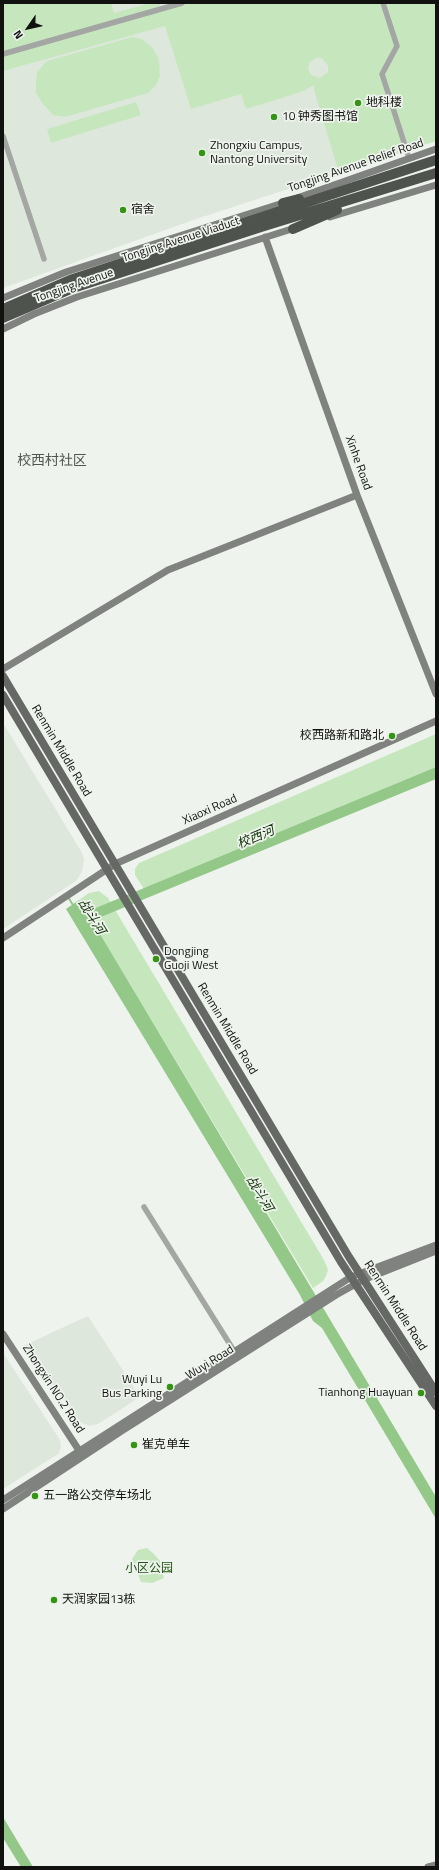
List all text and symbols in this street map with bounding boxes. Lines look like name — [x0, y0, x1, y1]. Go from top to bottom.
north arrow — [8, 8, 48, 48]
text: N — [9, 27, 27, 42]
place label: 地科楼 — [366, 96, 402, 110]
marker: 地科楼 — [353, 98, 363, 108]
place label: 10 钟秀图书馆 — [282, 110, 358, 124]
marker: 10 钟秀图书馆 — [269, 112, 279, 122]
street label: Tongjing Avenue Relief Road — [286, 136, 426, 196]
place label: Zhongxiu Campus, Nantong University — [210, 139, 307, 167]
marker: Zhongxiu Campus, Nantong University — [197, 148, 207, 158]
place label: 宿舍 — [131, 203, 155, 217]
marker: 宿舍 — [118, 205, 128, 215]
street label: Tongjing Avenue Viaduct — [120, 214, 242, 266]
street label: Tongjing Avenue — [33, 266, 115, 306]
street label: Xinhe Road — [342, 434, 374, 492]
district label: 校西村社区 — [17, 454, 87, 470]
street label: Renmin Middle Road — [28, 703, 94, 799]
place label: 校西路新和路北 — [300, 729, 384, 743]
marker: 校西路新和路北 — [387, 731, 397, 741]
street label: Xiaoxi Road — [180, 792, 240, 828]
water label: 校西河 — [235, 823, 277, 853]
water label: 战斗河 — [74, 896, 108, 938]
place label: Dongjing Guoji West — [164, 945, 218, 973]
marker: Dongjing Guoji West — [151, 954, 161, 964]
street label: Renmin Middle Road — [194, 981, 260, 1077]
water label: 战斗河 — [242, 1173, 276, 1215]
street label: Renmin Middle Road — [361, 1258, 429, 1354]
street label: Zhongxin NO.2 Road — [19, 1342, 87, 1436]
street label: Wuyi Road — [183, 1343, 237, 1383]
place label: Wuyi Lu Bus Parking — [102, 1373, 162, 1401]
marker: Wuyi Lu Bus Parking — [165, 1382, 175, 1392]
place label: Tianhong Huayuan — [319, 1386, 413, 1400]
marker: Tianhong Huayuan — [416, 1388, 426, 1398]
place label: 崔克单车 — [142, 1438, 190, 1452]
marker: 崔克单车 — [129, 1440, 139, 1450]
place label: 五一路公交停车场北 — [43, 1489, 151, 1503]
marker: 五一路公交停车场北 — [30, 1491, 40, 1501]
park label: 小区公园 — [125, 1562, 173, 1576]
place label: 天润家园13栋 — [62, 1593, 135, 1607]
marker: 天润家园13栋 — [49, 1595, 59, 1605]

